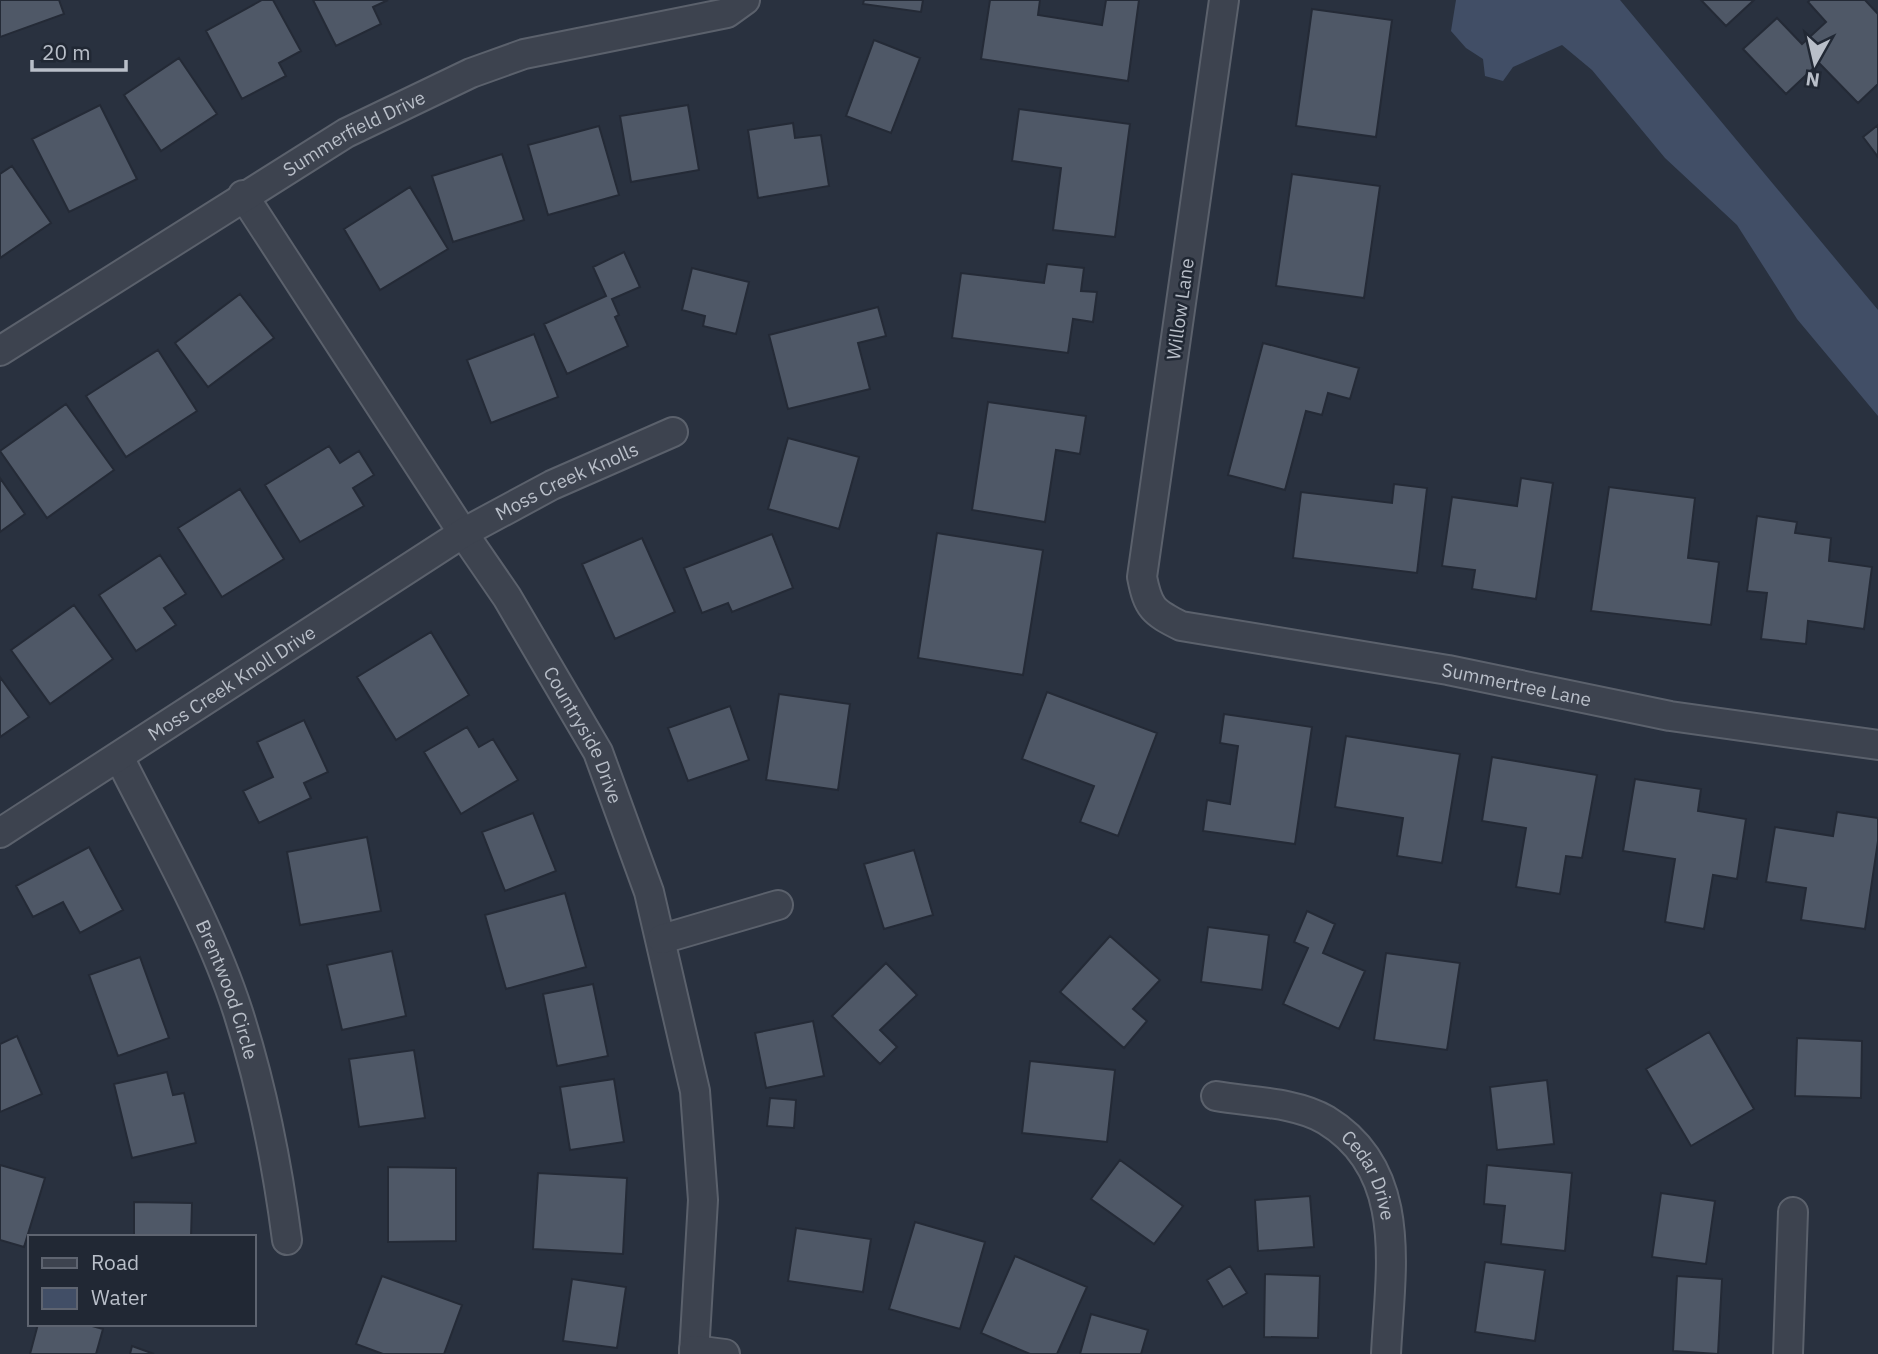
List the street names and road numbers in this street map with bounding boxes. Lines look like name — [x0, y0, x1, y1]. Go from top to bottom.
street label: Summerfield Drive — [278, 85, 429, 182]
street label: Willow Lane — [1161, 257, 1199, 361]
street label: Moss Creek Knolls — [491, 437, 642, 525]
street label: Moss Creek Knoll Drive — [143, 620, 320, 746]
street label: Summertree Lane — [1440, 657, 1594, 711]
street label: Countryside Drive — [538, 662, 628, 807]
street label: Brentwood Circle — [191, 916, 263, 1062]
street label: Cedar Drive — [1337, 1125, 1400, 1222]

